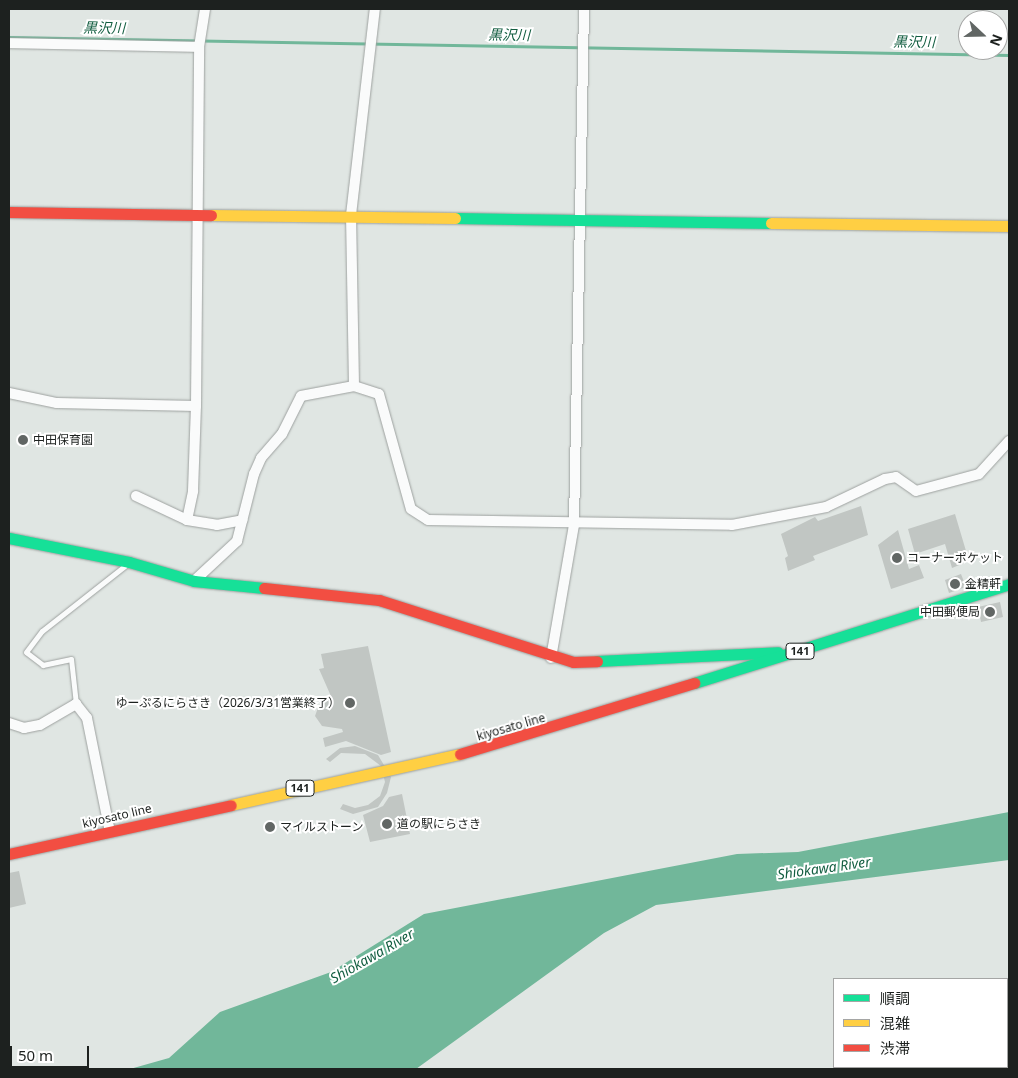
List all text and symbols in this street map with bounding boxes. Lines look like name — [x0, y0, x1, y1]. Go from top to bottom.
north arrow — [958, 10, 1008, 60]
water label: 黒沢川 — [83, 19, 125, 37]
water label: 黒沢川 — [488, 26, 530, 44]
text: N — [986, 31, 1007, 49]
water label: 黒沢川 — [893, 33, 935, 51]
place label: 中田保育園 — [33, 433, 93, 447]
marker: 中田保育園 — [17, 434, 29, 446]
place label: コーナーポケット — [907, 551, 1003, 565]
marker: コーナーポケット — [891, 552, 903, 564]
place label: 金精軒 — [965, 577, 1001, 591]
marker: 金精軒 — [949, 578, 961, 590]
place label: 中田郵便局 — [920, 605, 980, 619]
marker: 中田郵便局 — [984, 606, 996, 618]
road number: 141 — [785, 642, 815, 659]
place label: ゆーぷるにらさき（2026/3/31営業終了） — [115, 696, 340, 710]
marker: ゆーぷるにらさき（2026/3/31営業終了） — [344, 697, 356, 709]
street label: kiyosato line — [475, 710, 547, 744]
road number: 141 — [285, 780, 315, 796]
street label: kiyosato line — [81, 801, 153, 831]
place label: 道の駅にらさき — [397, 817, 481, 831]
marker: 道の駅にらさき — [381, 818, 393, 830]
place label: マイルストーン — [280, 820, 364, 834]
marker: マイルストーン — [264, 821, 276, 833]
water label: Shiokawa River — [776, 853, 872, 883]
water label: Shiokawa River — [327, 925, 417, 987]
legend — [833, 978, 1008, 1068]
text: 順調 — [880, 988, 910, 1008]
text: 混雑 — [880, 1013, 910, 1033]
scale bar — [12, 1036, 91, 1068]
text: 渋滞 — [880, 1038, 910, 1058]
text: 50 m — [18, 1045, 53, 1065]

